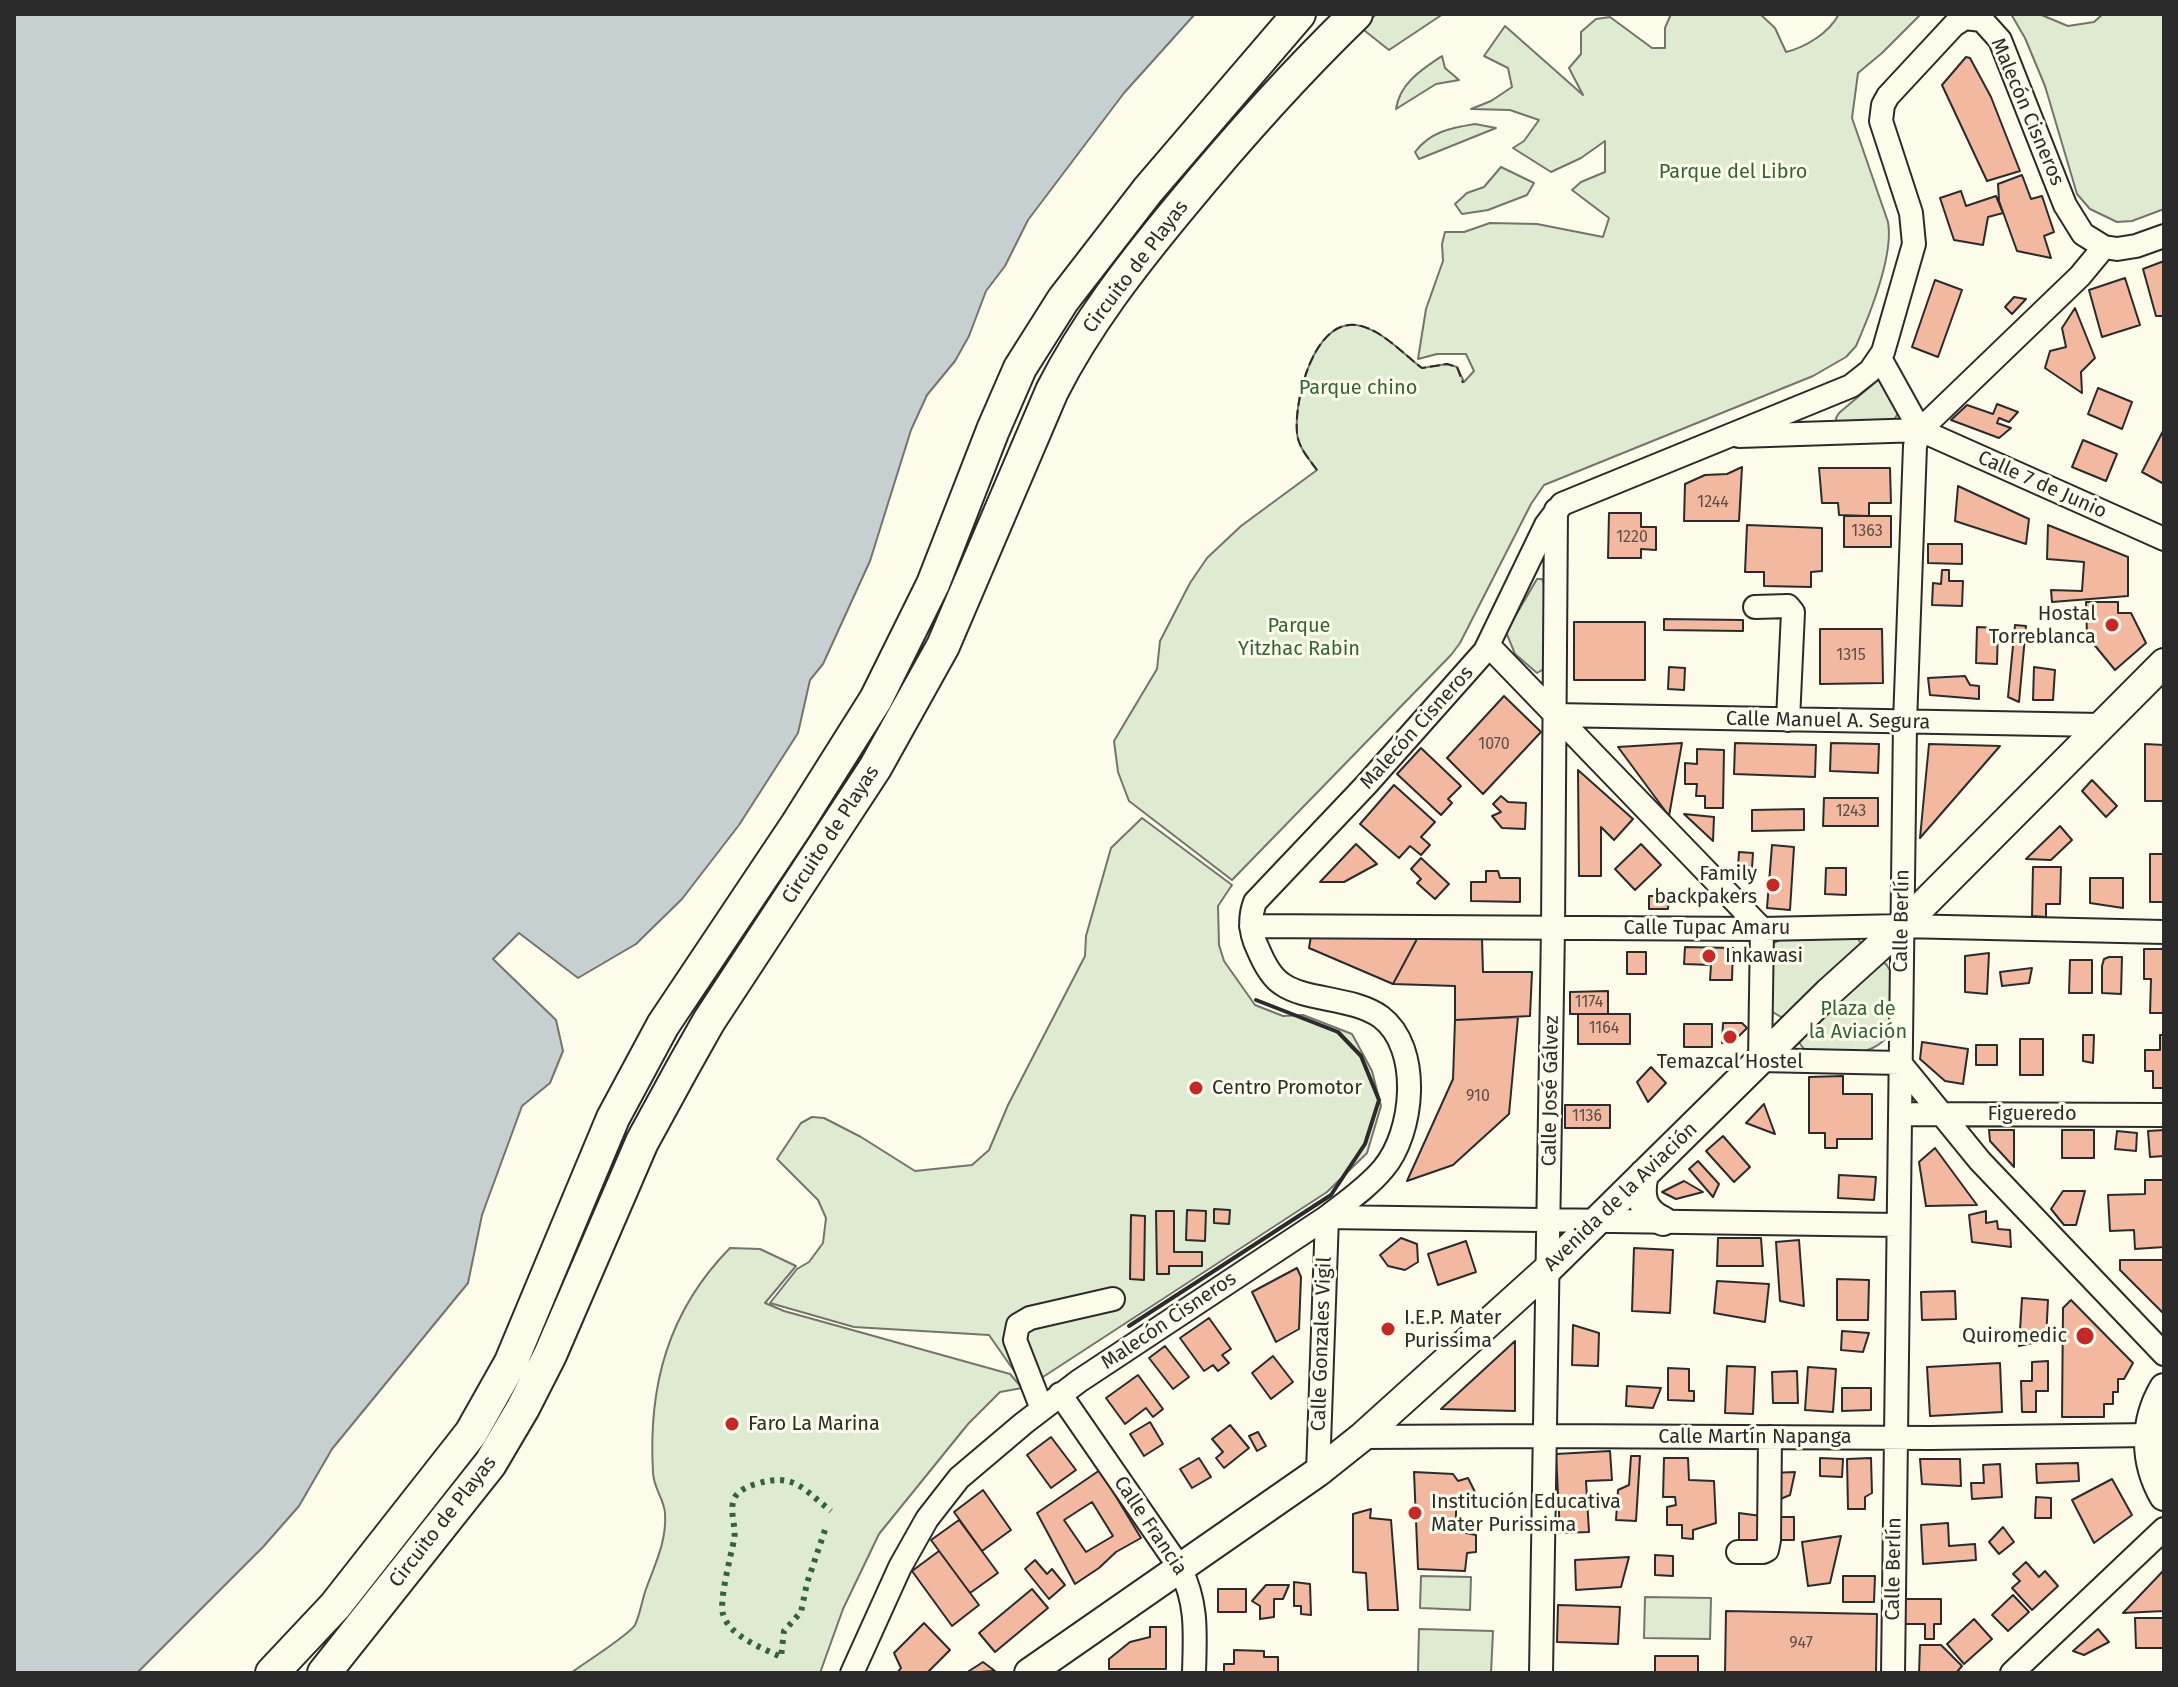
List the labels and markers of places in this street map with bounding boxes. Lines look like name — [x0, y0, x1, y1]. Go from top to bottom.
place label: Hostal Torreblanca — [1989, 602, 2096, 649]
marker: Hostal Torreblanca — [2103, 616, 2121, 634]
place label: Family backpakers — [1654, 862, 1757, 909]
marker: Family backpakers — [1764, 876, 1782, 894]
place label: Inkawasi — [1725, 944, 1803, 968]
marker: Inkawasi — [1700, 947, 1718, 965]
marker: Temazcal Hostel — [1721, 1028, 1739, 1046]
place label: Temazcal Hostel — [1657, 1050, 1803, 1074]
place label: Centro Promotor — [1212, 1076, 1362, 1100]
marker: Centro Promotor — [1187, 1079, 1205, 1097]
place label: I.E.P. Mater Purissima — [1404, 1306, 1501, 1353]
marker: I.E.P. Mater Purissima — [1379, 1320, 1397, 1338]
place label: Quiromedic — [1962, 1324, 2067, 1348]
marker: Quiromedic — [2074, 1325, 2096, 1347]
place label: Faro La Marina — [748, 1412, 880, 1436]
marker: Faro La Marina — [723, 1415, 741, 1433]
place label: Institución Educativa Mater Purissima — [1431, 1490, 1621, 1537]
marker: Institución Educativa Mater Purissima — [1406, 1504, 1424, 1522]

